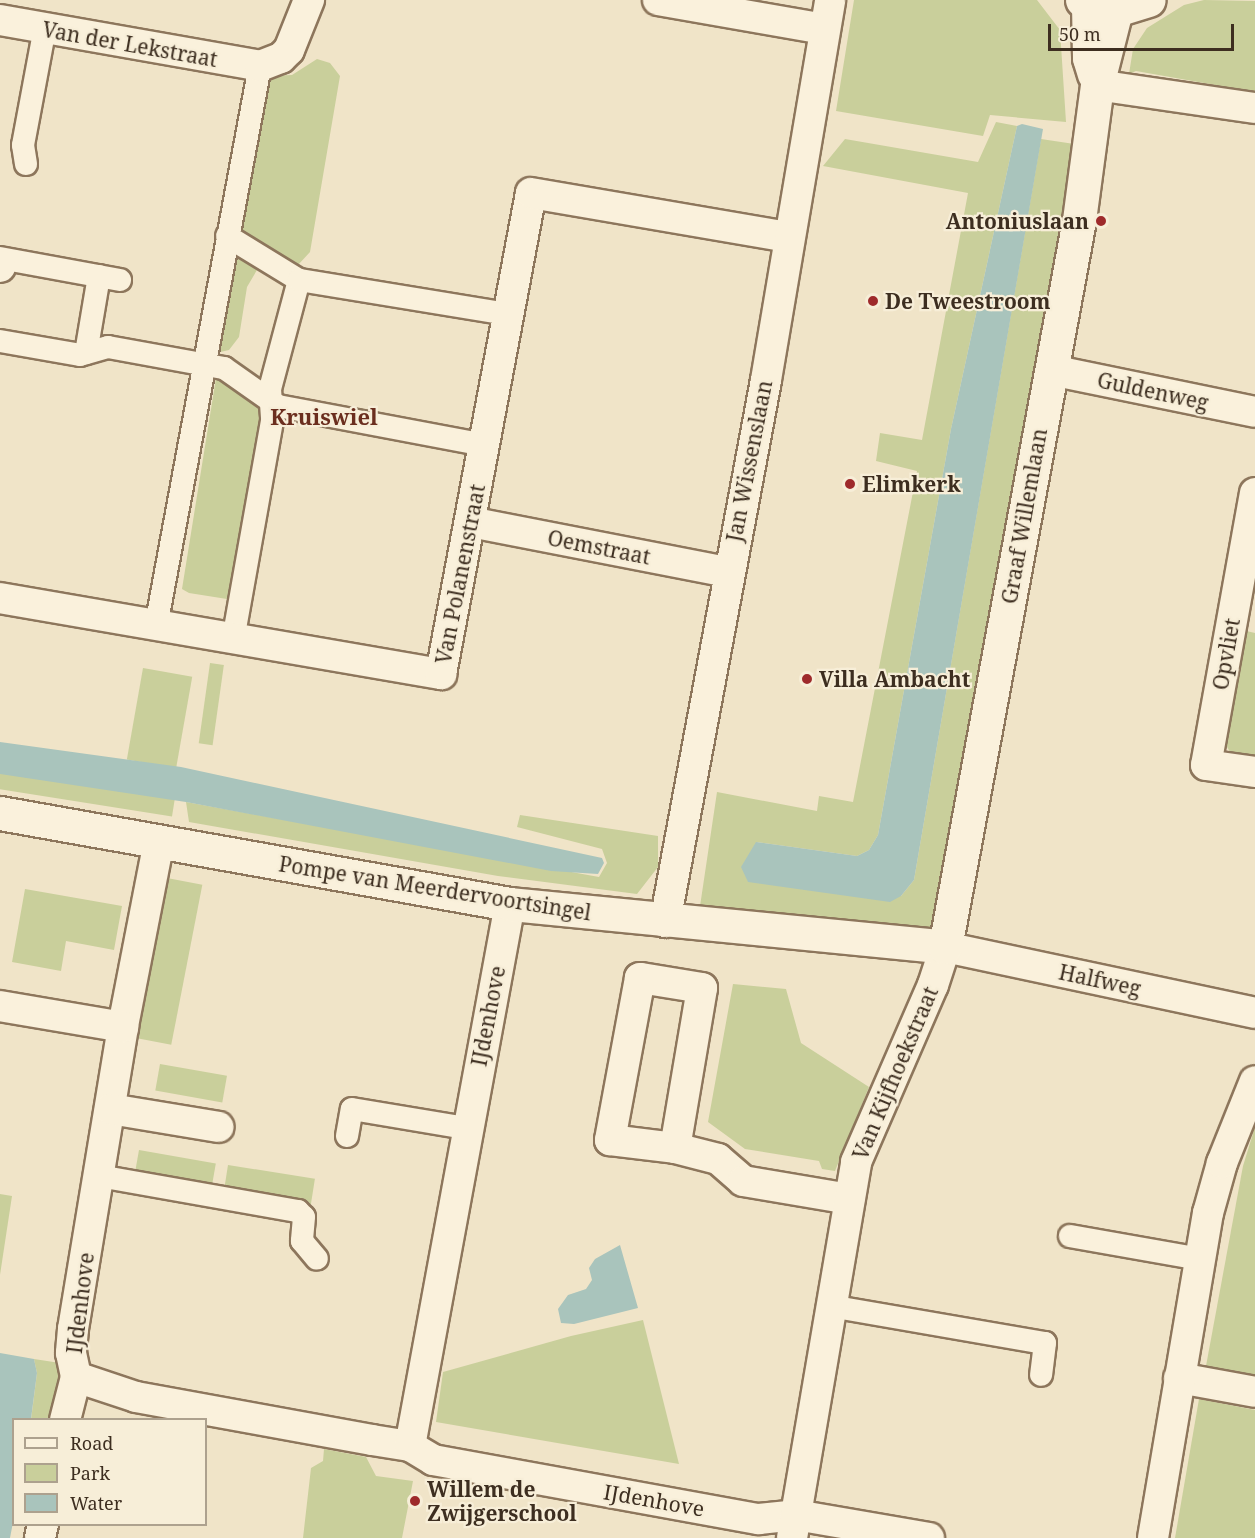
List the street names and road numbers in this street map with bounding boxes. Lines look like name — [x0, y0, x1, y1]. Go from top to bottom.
street label: Van der Lekstraat — [41, 16, 219, 72]
street label: Guldenweg — [1095, 367, 1211, 415]
street label: Jan Wissenslaan — [721, 378, 777, 544]
street label: Graaf Willemlaan — [996, 426, 1052, 606]
street label: Van Polanenstraat — [430, 482, 490, 666]
street label: Oemstraat — [546, 525, 652, 569]
street label: Opvliet — [1207, 616, 1245, 692]
street label: Pompe van Meerdervoortsingel — [277, 851, 593, 925]
street label: Halfweg — [1057, 959, 1143, 1001]
street label: IJdenhove — [466, 964, 510, 1068]
street label: Van Kijfhoekstraat — [847, 983, 943, 1163]
street label: IJdenhove — [61, 1251, 99, 1355]
street label: IJdenhove — [602, 1479, 706, 1521]

